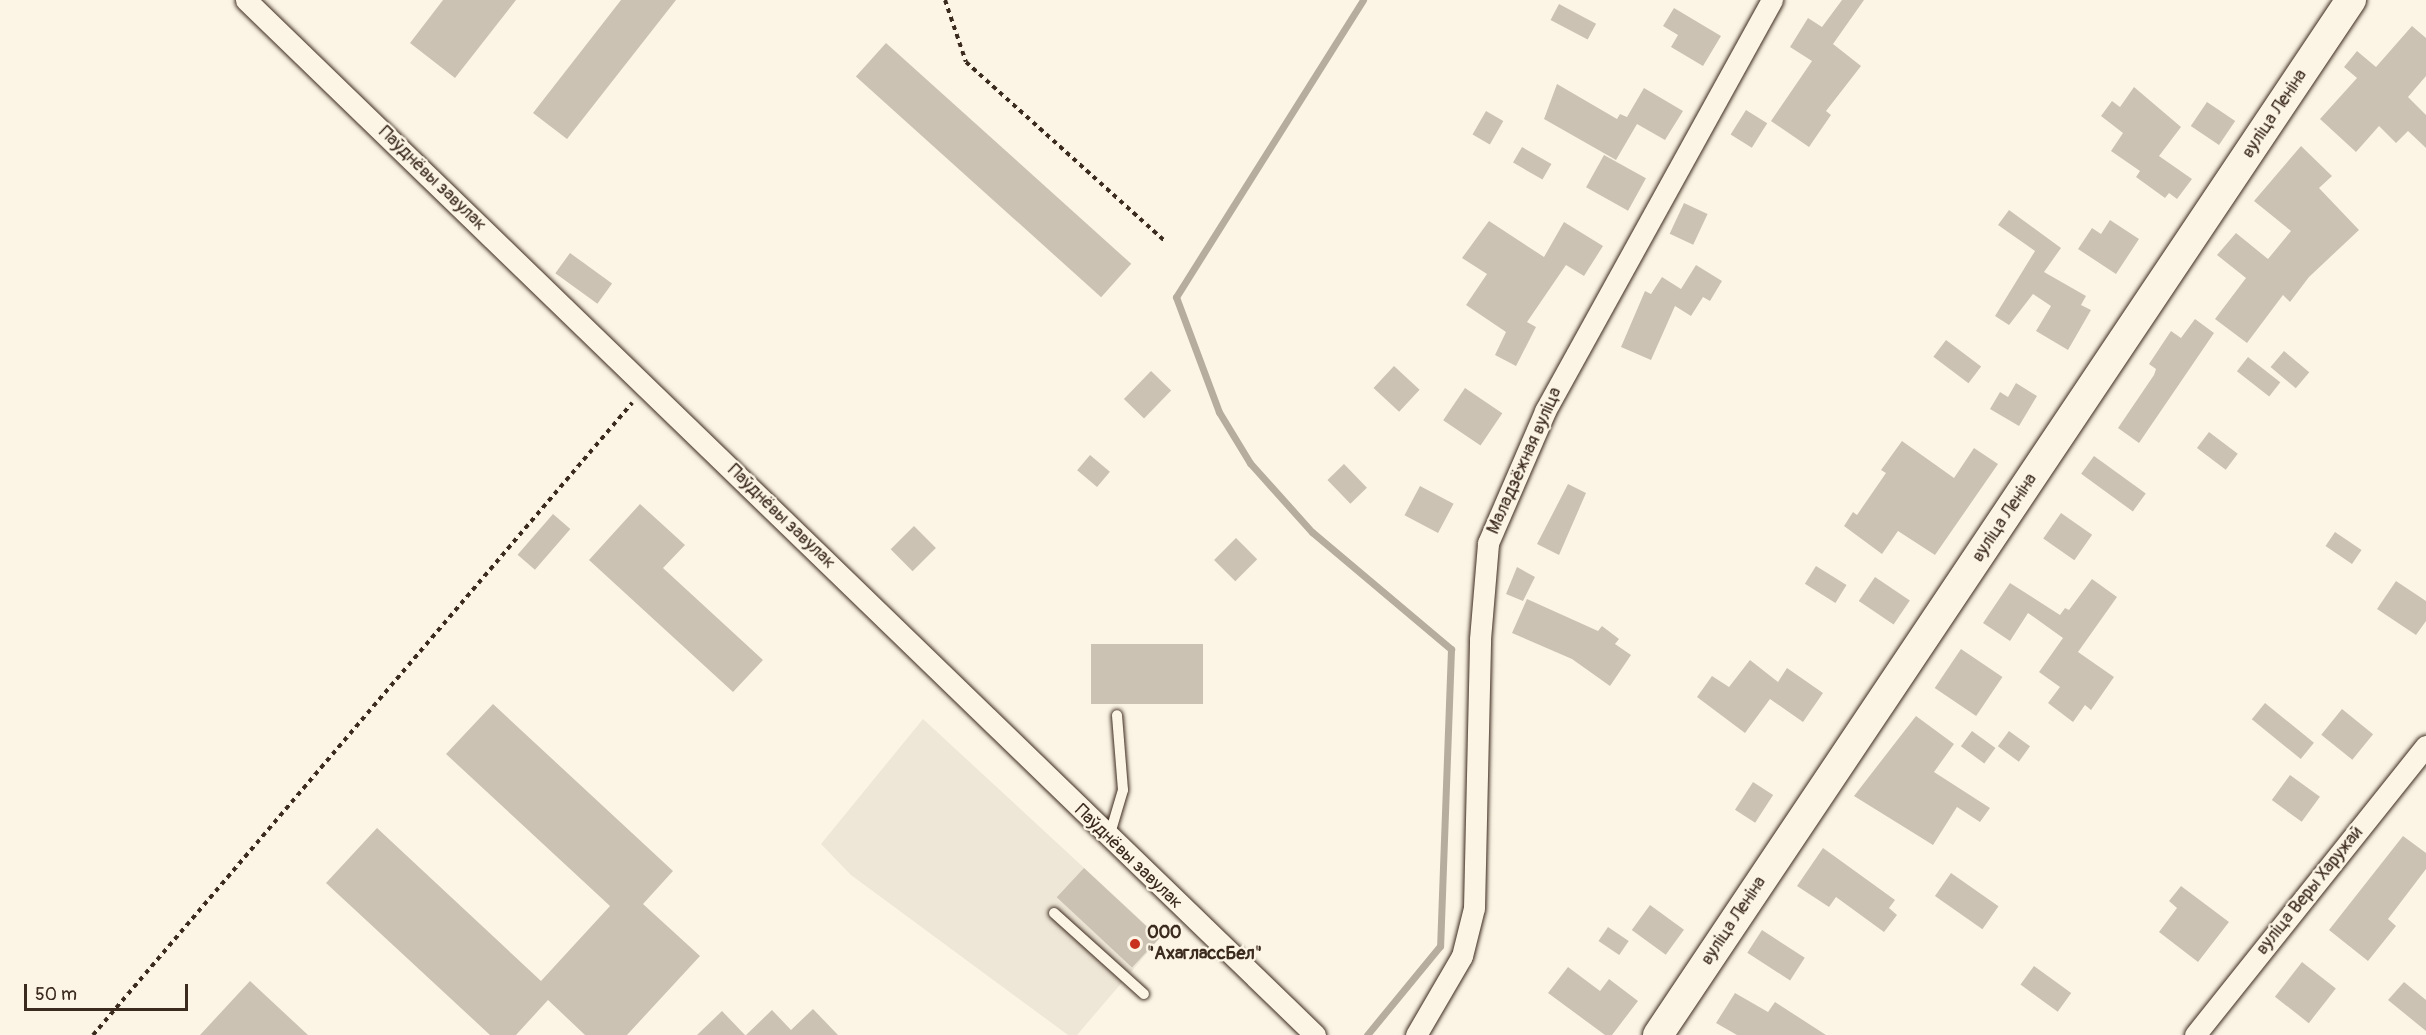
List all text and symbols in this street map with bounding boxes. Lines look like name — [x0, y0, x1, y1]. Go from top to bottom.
street label: вуліца Леніна — [2238, 66, 2312, 162]
street label: Паўднёвы завулак — [374, 122, 490, 236]
street label: Маладзёжная вуліца — [1483, 384, 1567, 538]
street label: Паўднёвы завулак — [723, 460, 839, 574]
street label: вуліца Леніна — [1968, 470, 2042, 566]
street label: Паўднёвы завулак — [1070, 800, 1186, 914]
street label: вуліца Веры Харужай — [2252, 823, 2368, 959]
street label: вуліца Леніна — [1697, 873, 1771, 969]
place label: ООО "АхаглассБел" — [1147, 923, 1262, 966]
marker: ООО "АхаглассБел" — [1128, 937, 1142, 951]
scale bar — [27, 972, 190, 1010]
text: 50 m — [35, 983, 77, 1006]

